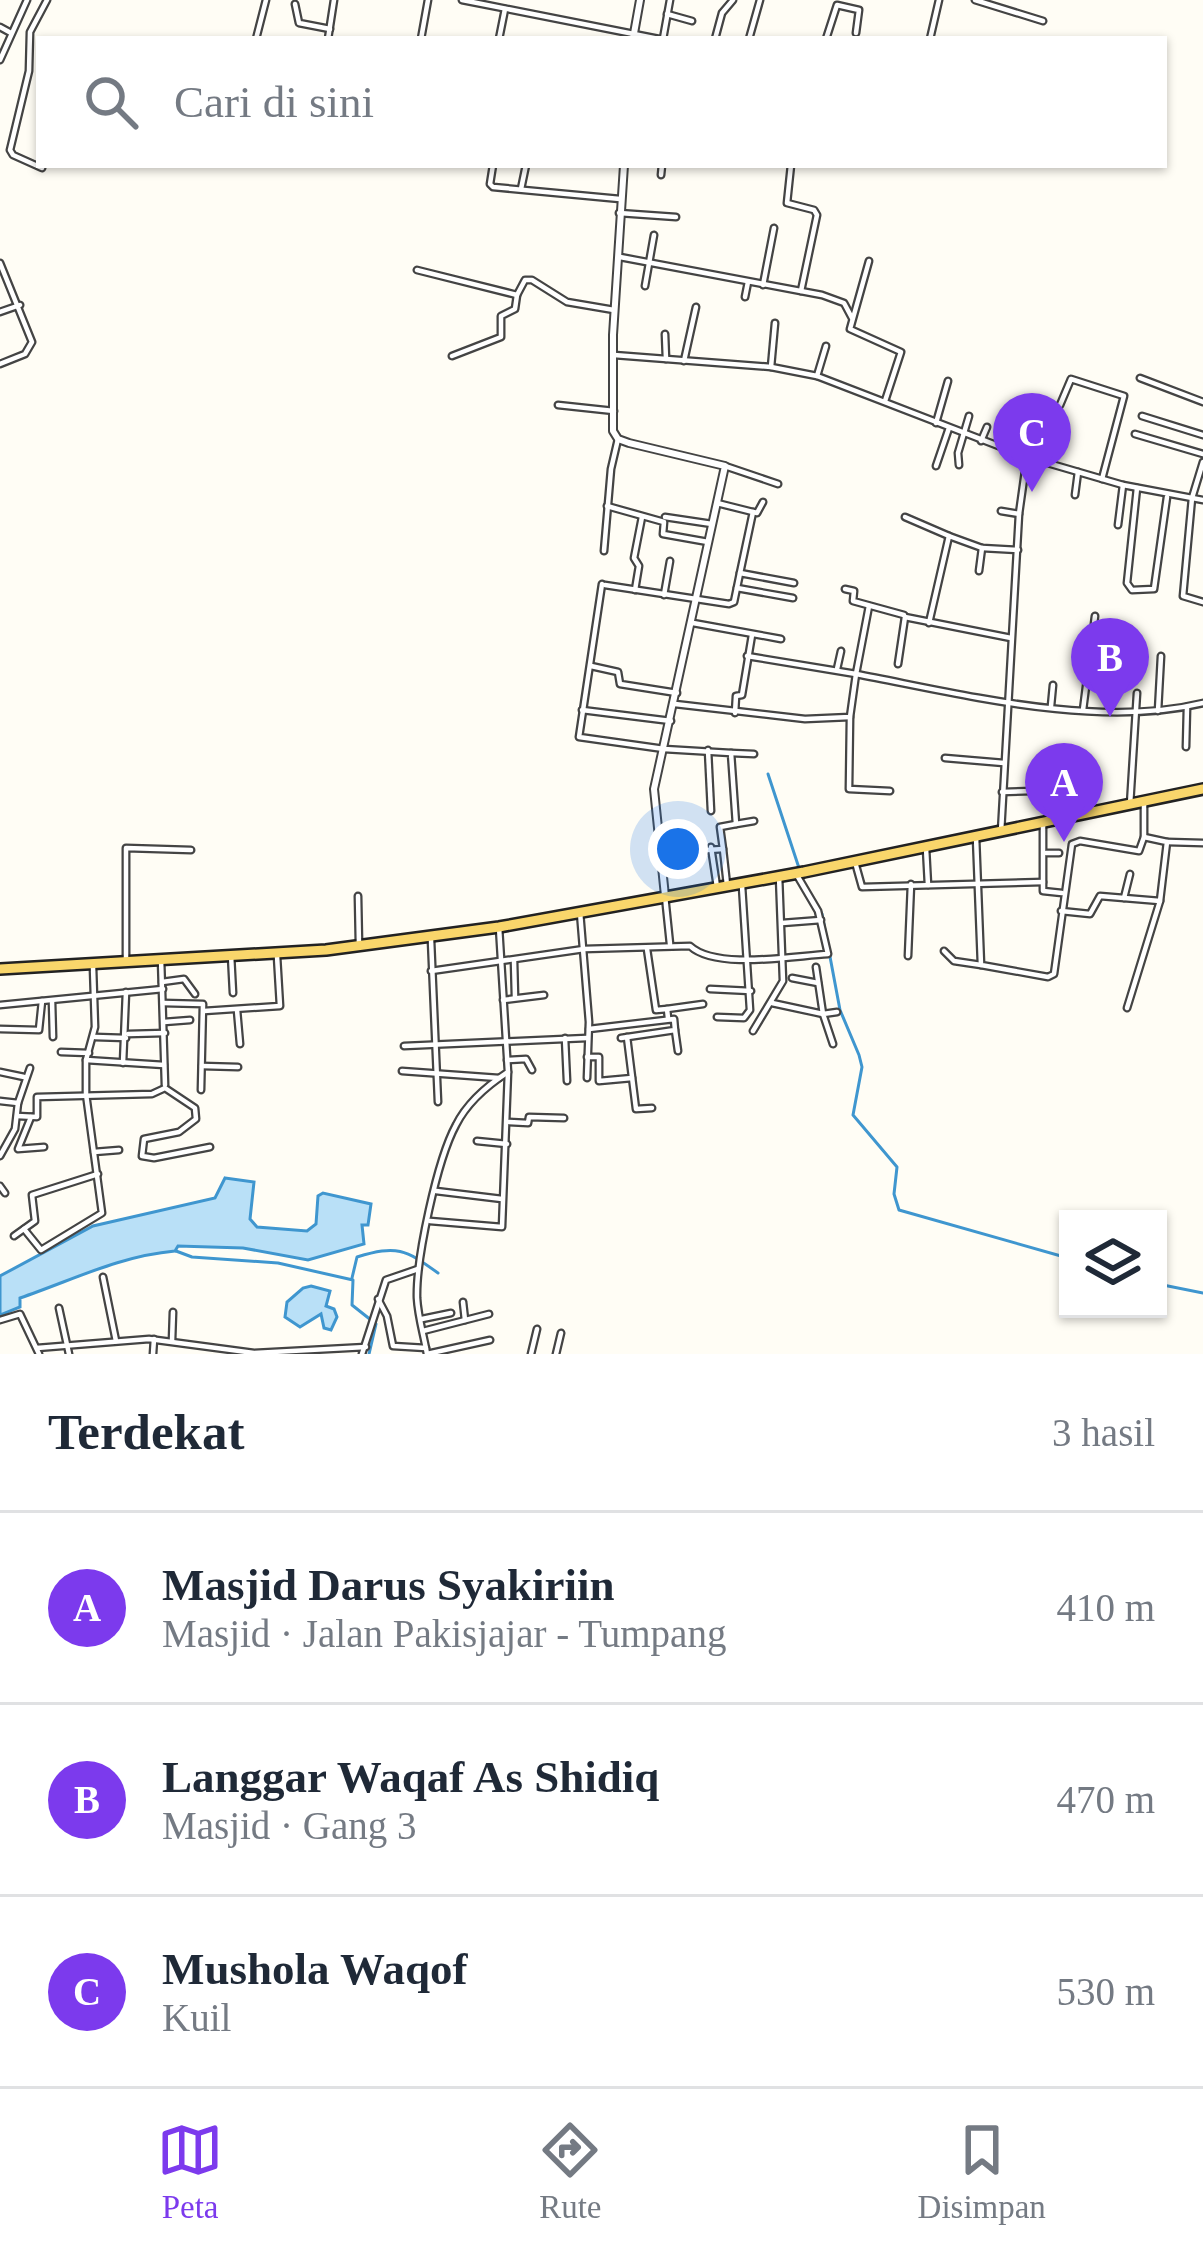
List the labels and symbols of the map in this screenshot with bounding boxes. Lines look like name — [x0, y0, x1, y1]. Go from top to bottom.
pin: C — [993, 393, 1071, 492]
pin: B — [1071, 618, 1149, 717]
pin: A — [1025, 743, 1103, 842]
your location — [648, 819, 708, 879]

